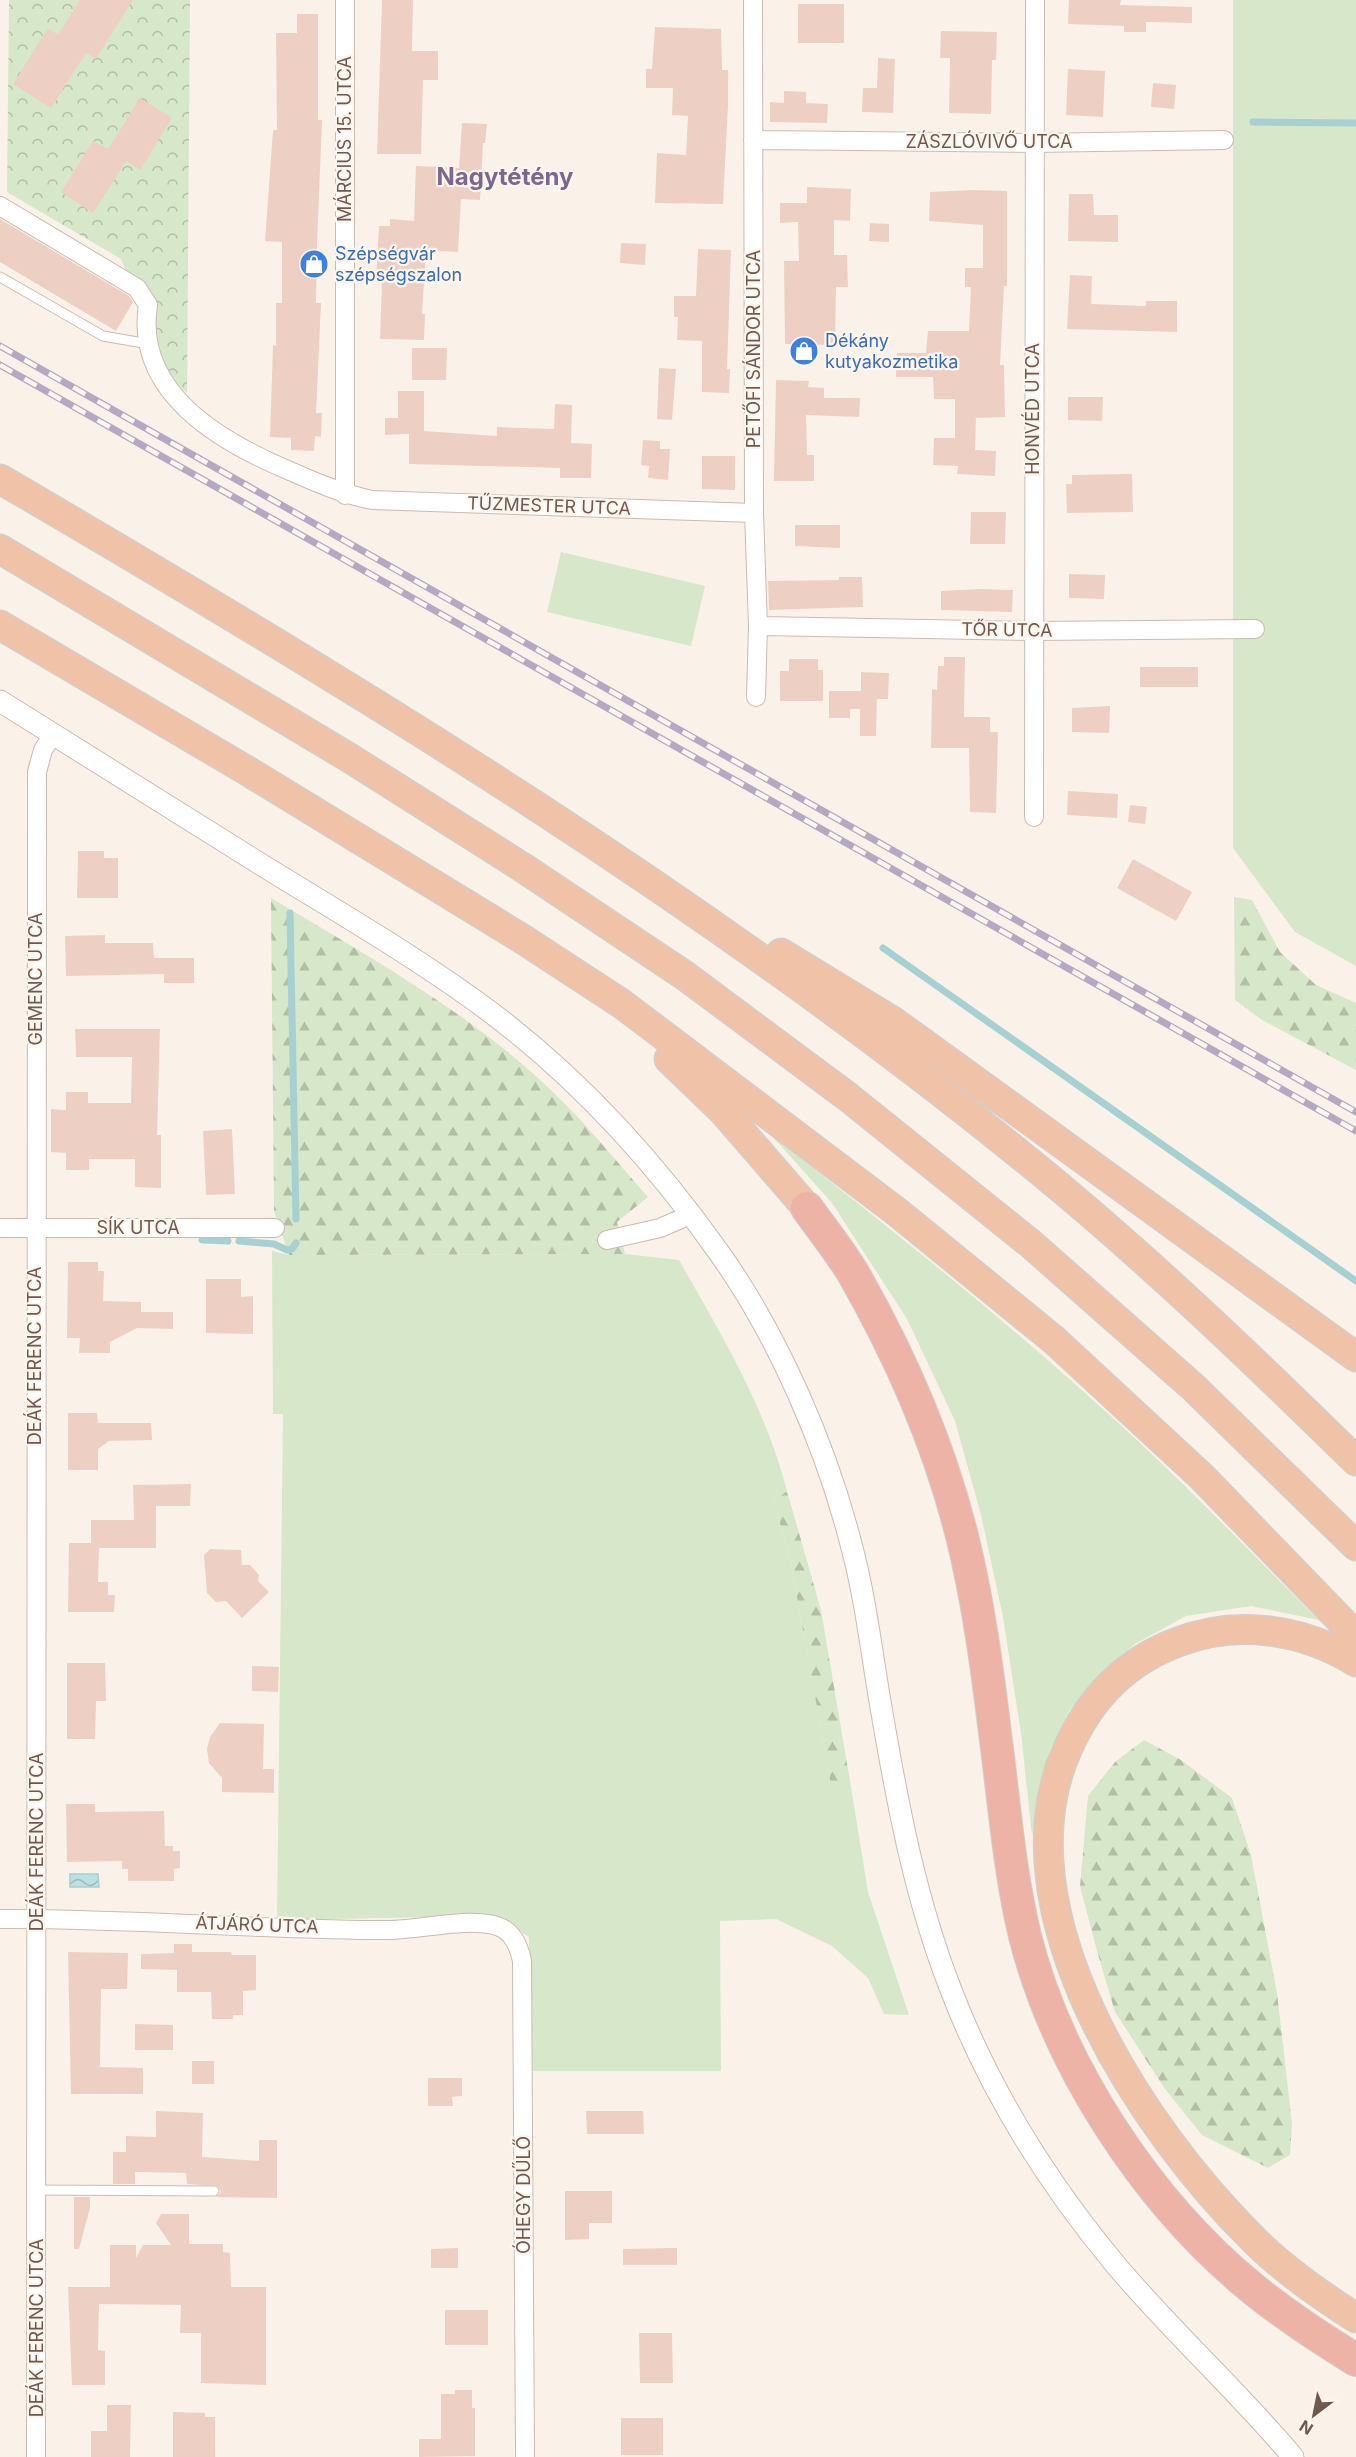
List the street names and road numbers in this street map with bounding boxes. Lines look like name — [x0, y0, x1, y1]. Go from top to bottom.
street label: MÁRCIUS 15. UTCA — [333, 56, 355, 222]
street label: ZÁSZLÓVIVŐ UTCA — [905, 130, 1073, 152]
street label: PETŐFI SÁNDOR UTCA — [742, 250, 764, 448]
street label: HONVÉD UTCA — [1021, 343, 1043, 475]
street label: TŰZMESTER UTCA — [467, 491, 631, 519]
street label: TŐR UTCA — [961, 617, 1053, 641]
street label: GEMENC UTCA — [25, 913, 46, 1045]
street label: SÍK UTCA — [96, 1216, 180, 1238]
street label: DEÁK FERENC UTCA — [23, 1267, 45, 1445]
street label: DEÁK FERENC UTCA — [25, 1753, 47, 1931]
street label: ÁTJÁRÓ UTCA — [195, 1911, 319, 1937]
street label: ÓHEGY DŰLŐ — [512, 2136, 534, 2254]
street label: DEÁK FERENC UTCA — [25, 2239, 47, 2417]

